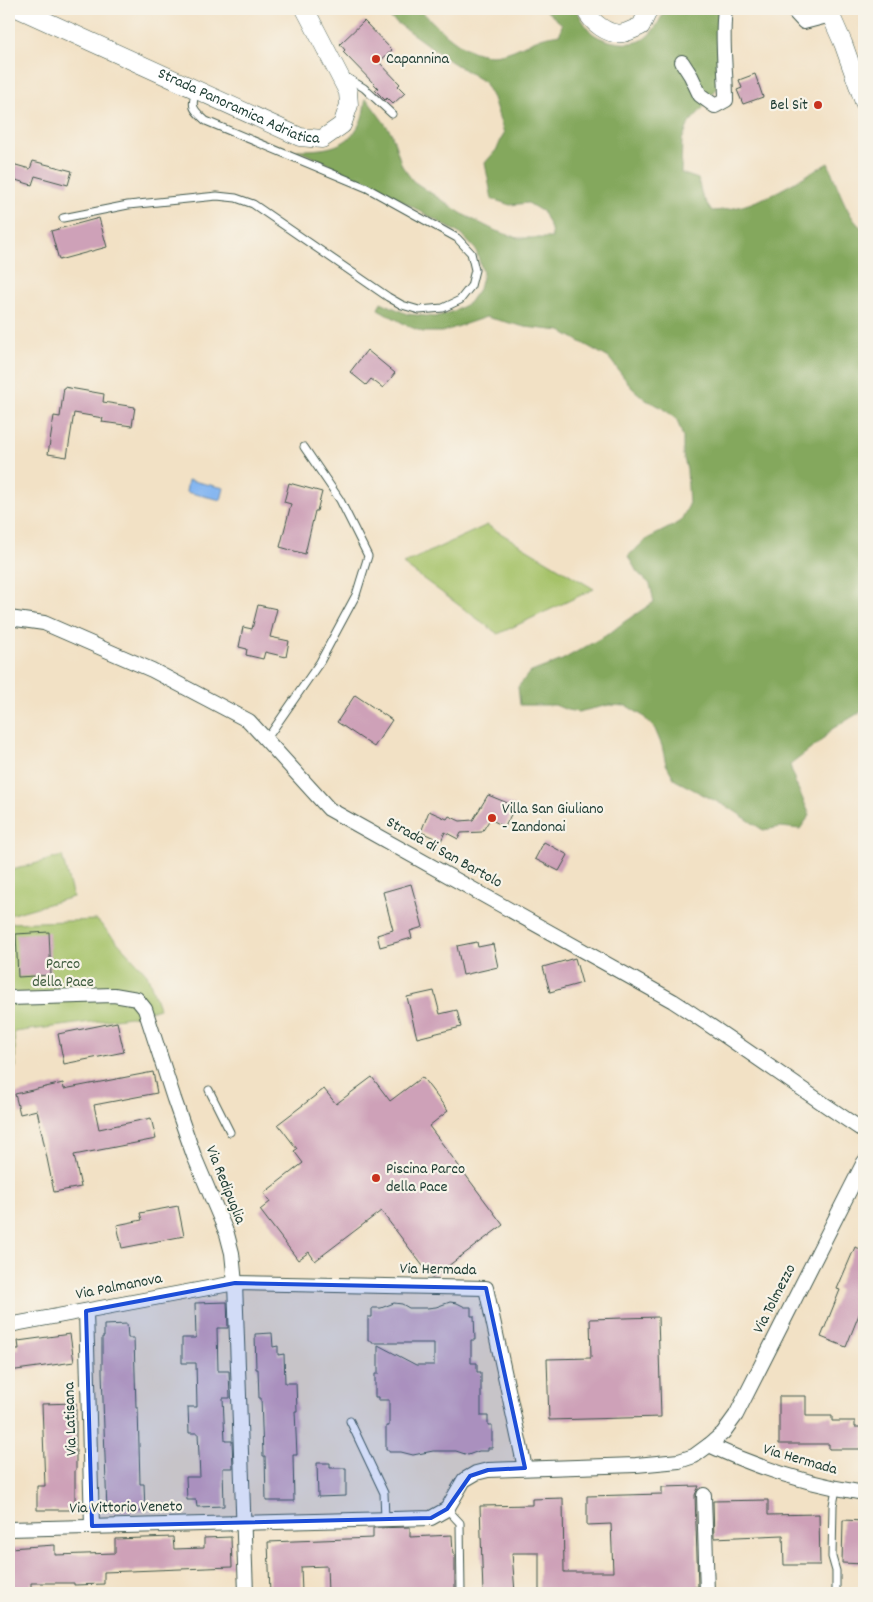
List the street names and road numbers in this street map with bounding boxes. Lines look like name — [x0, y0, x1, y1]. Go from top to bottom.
street label: Strada Panoramica Adriatica — [154, 62, 321, 150]
street label: Strada di San Bartolo — [382, 811, 506, 895]
street label: Via Redipuglia — [199, 1142, 251, 1228]
street label: Via Hermada — [400, 1258, 477, 1282]
street label: Via Tolmezzo — [748, 1260, 802, 1338]
street label: Via Palmanova — [74, 1267, 165, 1307]
street label: Via Latisana — [58, 1381, 84, 1456]
street label: Via Hermada — [760, 1438, 840, 1482]
street label: Via Vittorio Veneto — [69, 1496, 183, 1520]

